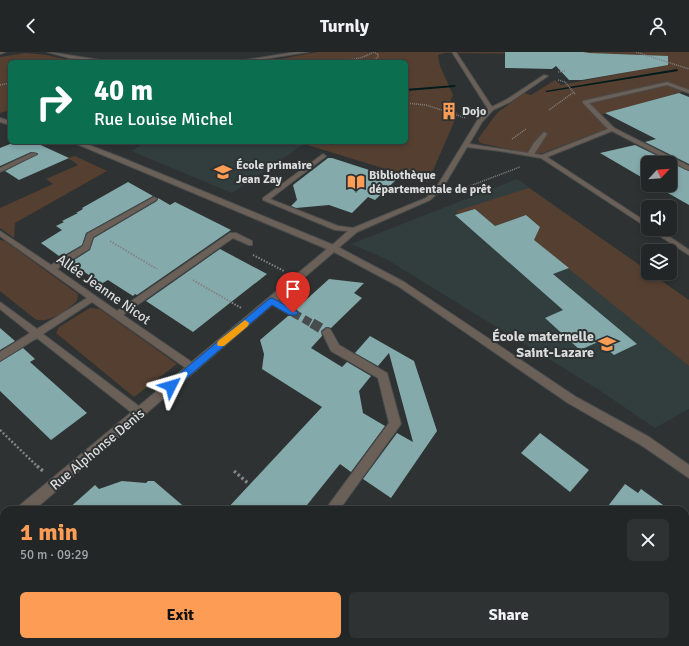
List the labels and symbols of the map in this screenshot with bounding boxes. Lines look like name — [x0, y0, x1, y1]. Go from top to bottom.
building icon: Dojo — [439, 101, 459, 121]
place label: Dojo — [462, 104, 486, 119]
north arrow — [641, 156, 677, 192]
place label: École primaire Jean Zay — [236, 158, 312, 187]
school or university icon: École primaire Jean Zay — [213, 162, 233, 182]
place label: Bibliothèque départementale de prêt — [369, 168, 492, 197]
library icon: Bibliothèque départementale de prêt — [346, 172, 366, 192]
street label: Allée Jeanne Nicot — [53, 251, 154, 328]
pin — [276, 272, 310, 313]
place label: École maternelle Saint-Lazare — [492, 328, 594, 361]
school or university icon: École maternelle Saint-Lazare — [597, 334, 617, 354]
position arrow — [150, 365, 192, 407]
street label: Rue Alphonse Denis — [47, 405, 148, 494]

